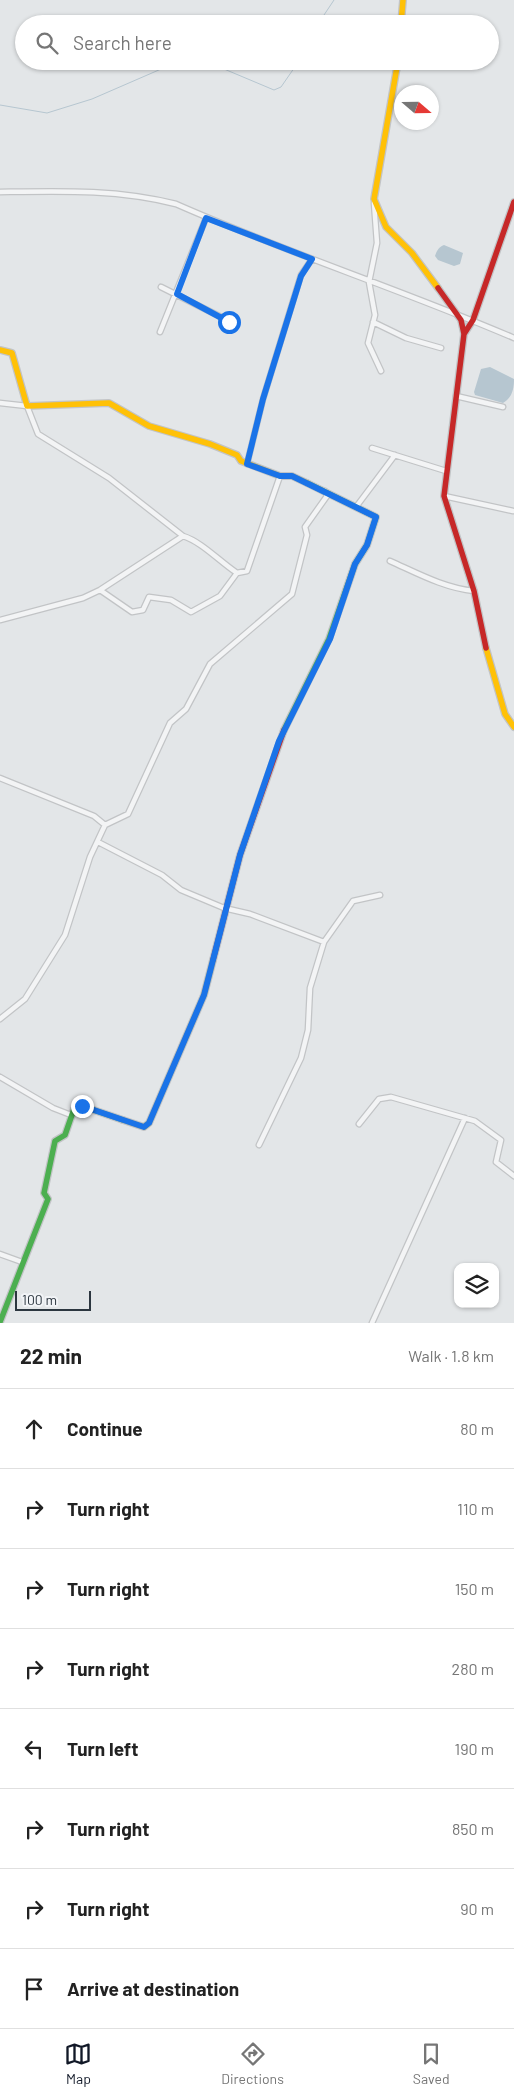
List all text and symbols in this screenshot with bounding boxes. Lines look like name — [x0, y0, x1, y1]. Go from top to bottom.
search box — [15, 15, 499, 70]
icon: search — [33, 29, 61, 57]
text: Search here — [73, 31, 172, 54]
north arrow — [394, 85, 439, 130]
route start — [218, 311, 241, 334]
route end — [71, 1095, 94, 1118]
map controls — [454, 1263, 499, 1308]
button: layers — [454, 1263, 499, 1308]
scale bar — [15, 1288, 91, 1311]
text: 100 m — [22, 1291, 57, 1308]
text: 22 min — [20, 1343, 82, 1368]
text: Walk · 1.8 km — [408, 1346, 494, 1365]
icon: ahead — [20, 1415, 48, 1443]
text: Continue — [67, 1417, 143, 1440]
text: 80 m — [460, 1419, 494, 1438]
icon: right — [20, 1495, 48, 1523]
text: Turn right — [67, 1497, 149, 1520]
text: 110 m — [457, 1499, 494, 1518]
icon: right — [20, 1575, 48, 1603]
text: Turn right — [67, 1577, 149, 1600]
text: 150 m — [455, 1579, 494, 1598]
icon: right — [20, 1655, 48, 1683]
text: Turn right — [67, 1657, 149, 1680]
text: 280 m — [452, 1659, 494, 1678]
icon: left — [20, 1735, 48, 1763]
text: Turn left — [67, 1737, 138, 1760]
text: 190 m — [455, 1739, 494, 1758]
icon: right — [20, 1815, 48, 1843]
text: Turn right — [67, 1817, 149, 1840]
text: 850 m — [452, 1819, 494, 1838]
icon: right — [20, 1895, 48, 1923]
text: Turn right — [67, 1897, 149, 1920]
text: 90 m — [460, 1899, 494, 1918]
icon: arrive — [20, 1975, 48, 2003]
text: Arrive at destination — [67, 1977, 239, 2000]
tab: Map — [64, 2040, 92, 2087]
tab: Directions — [221, 2040, 284, 2087]
tab: Saved — [413, 2040, 450, 2087]

